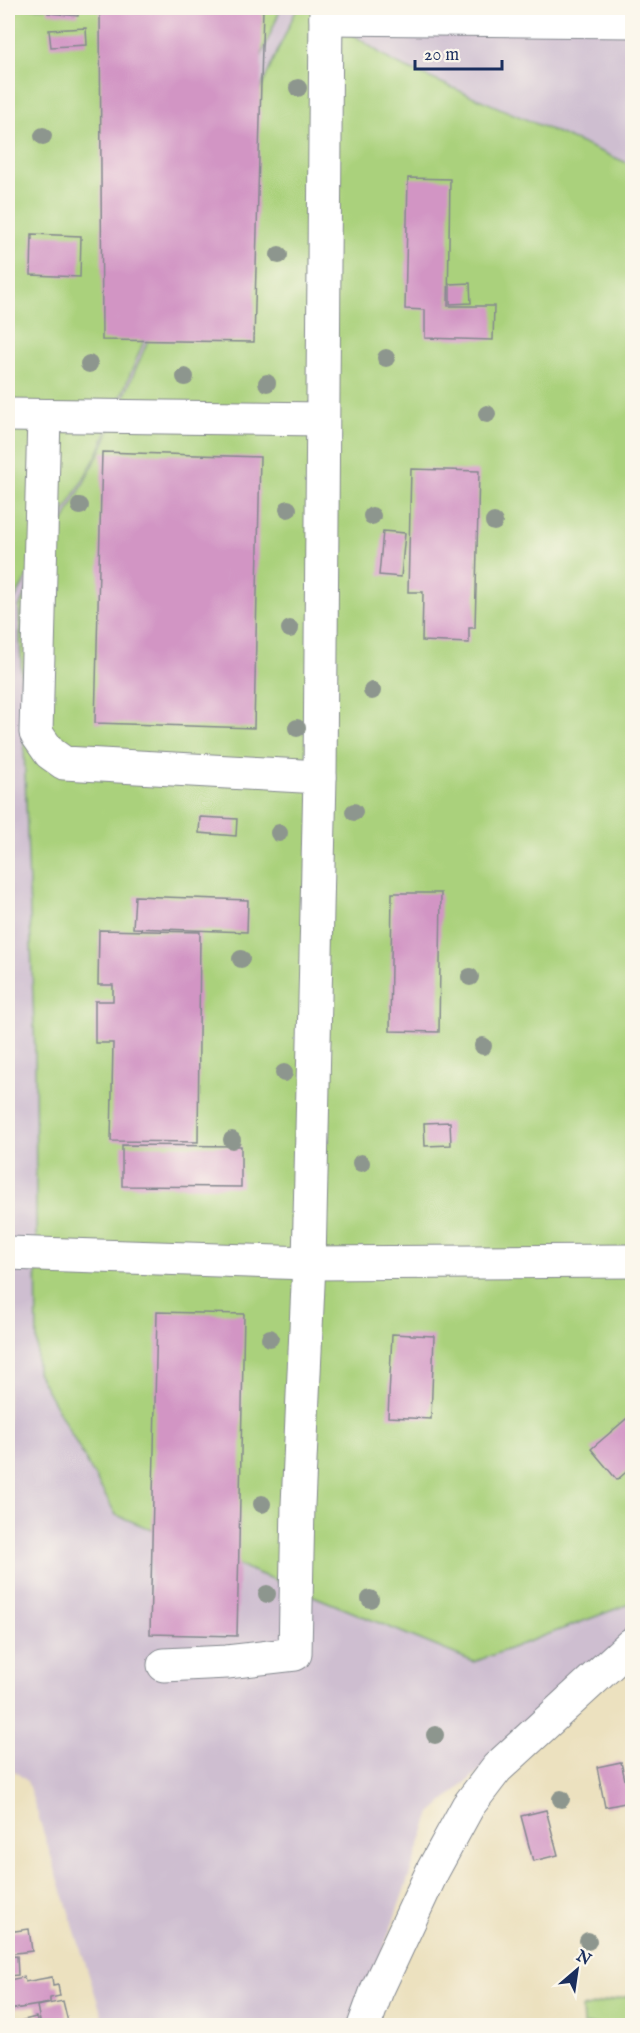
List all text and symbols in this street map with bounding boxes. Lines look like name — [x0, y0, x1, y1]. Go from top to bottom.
scale bar — [415, 33, 502, 71]
text: 20 m — [424, 44, 459, 67]
north arrow — [547, 1940, 607, 2000]
text: N — [572, 1946, 594, 1971]

